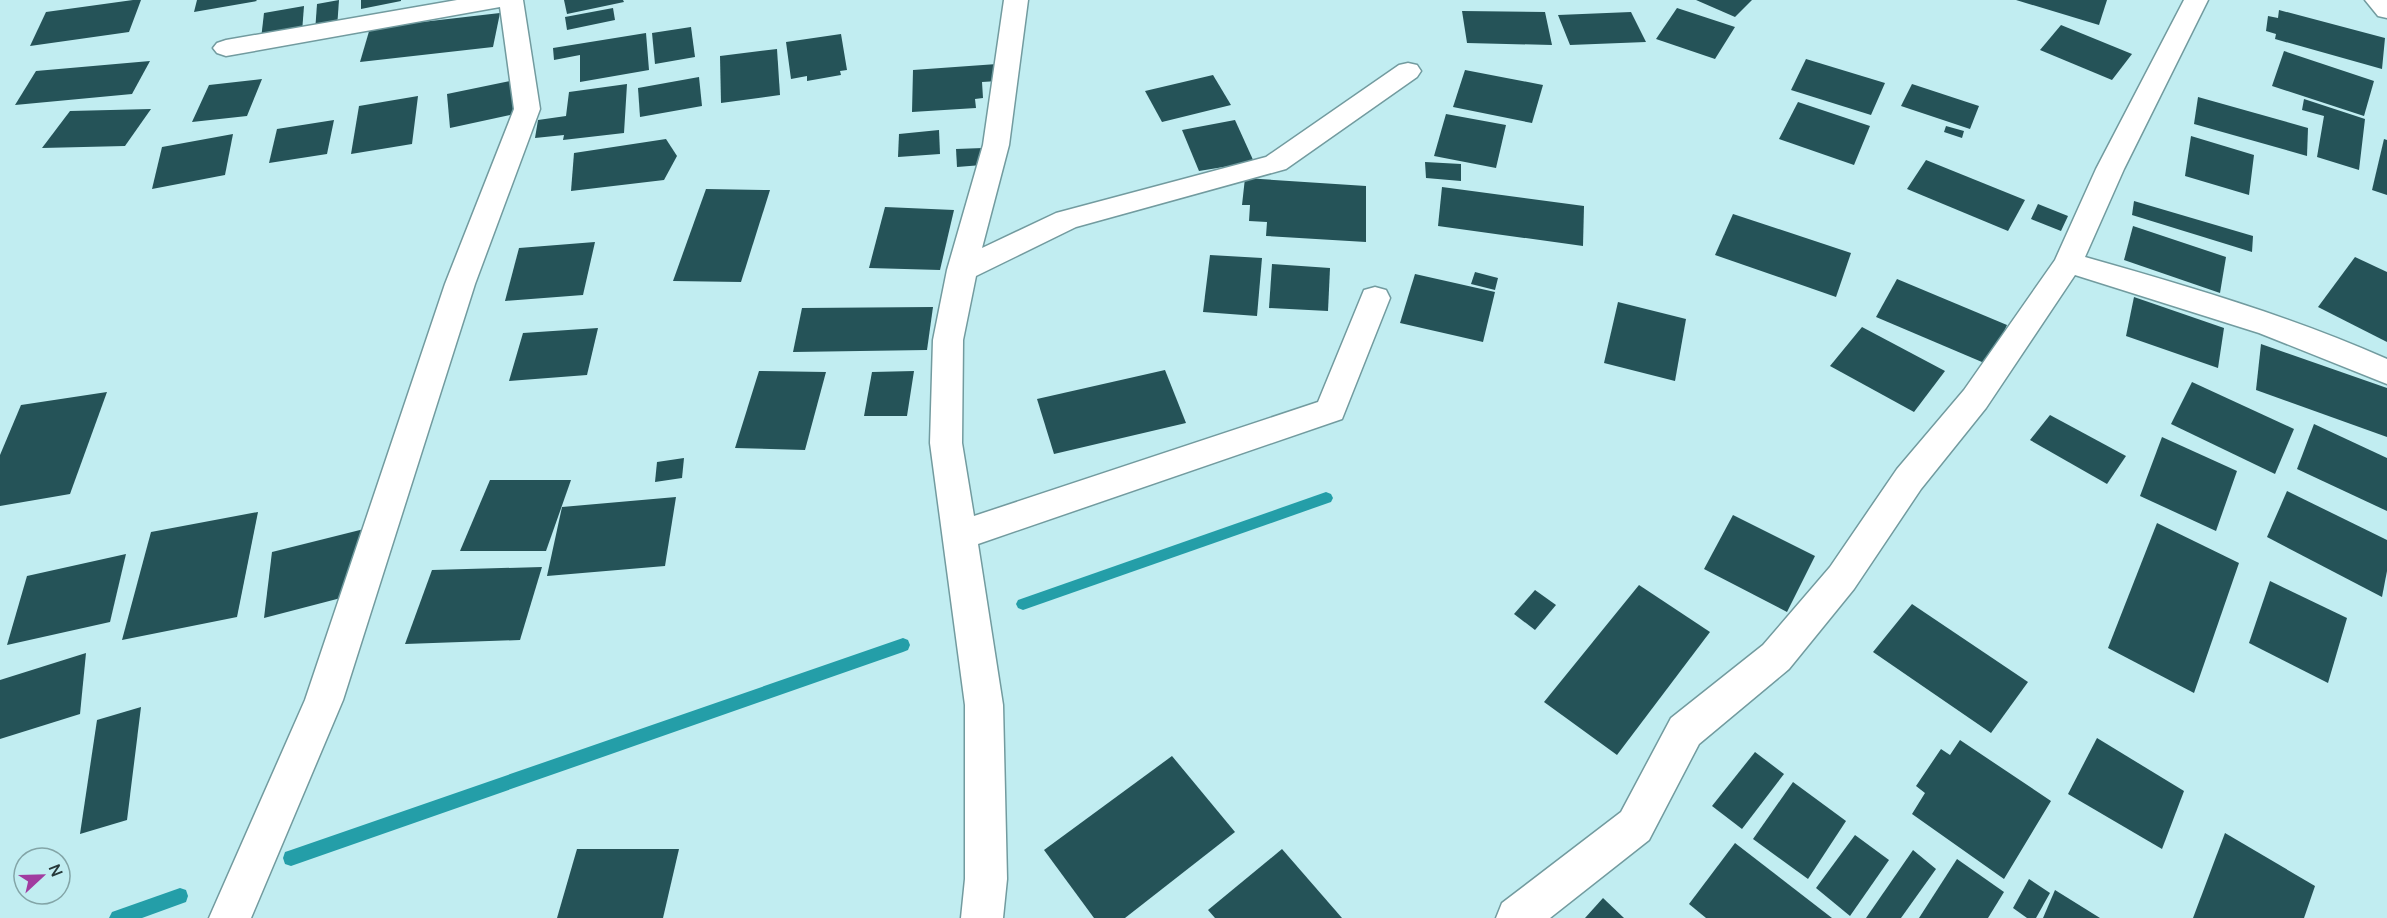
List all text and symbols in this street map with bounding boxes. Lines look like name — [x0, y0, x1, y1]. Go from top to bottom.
north arrow — [12, 846, 72, 906]
text: N — [44, 861, 68, 880]

